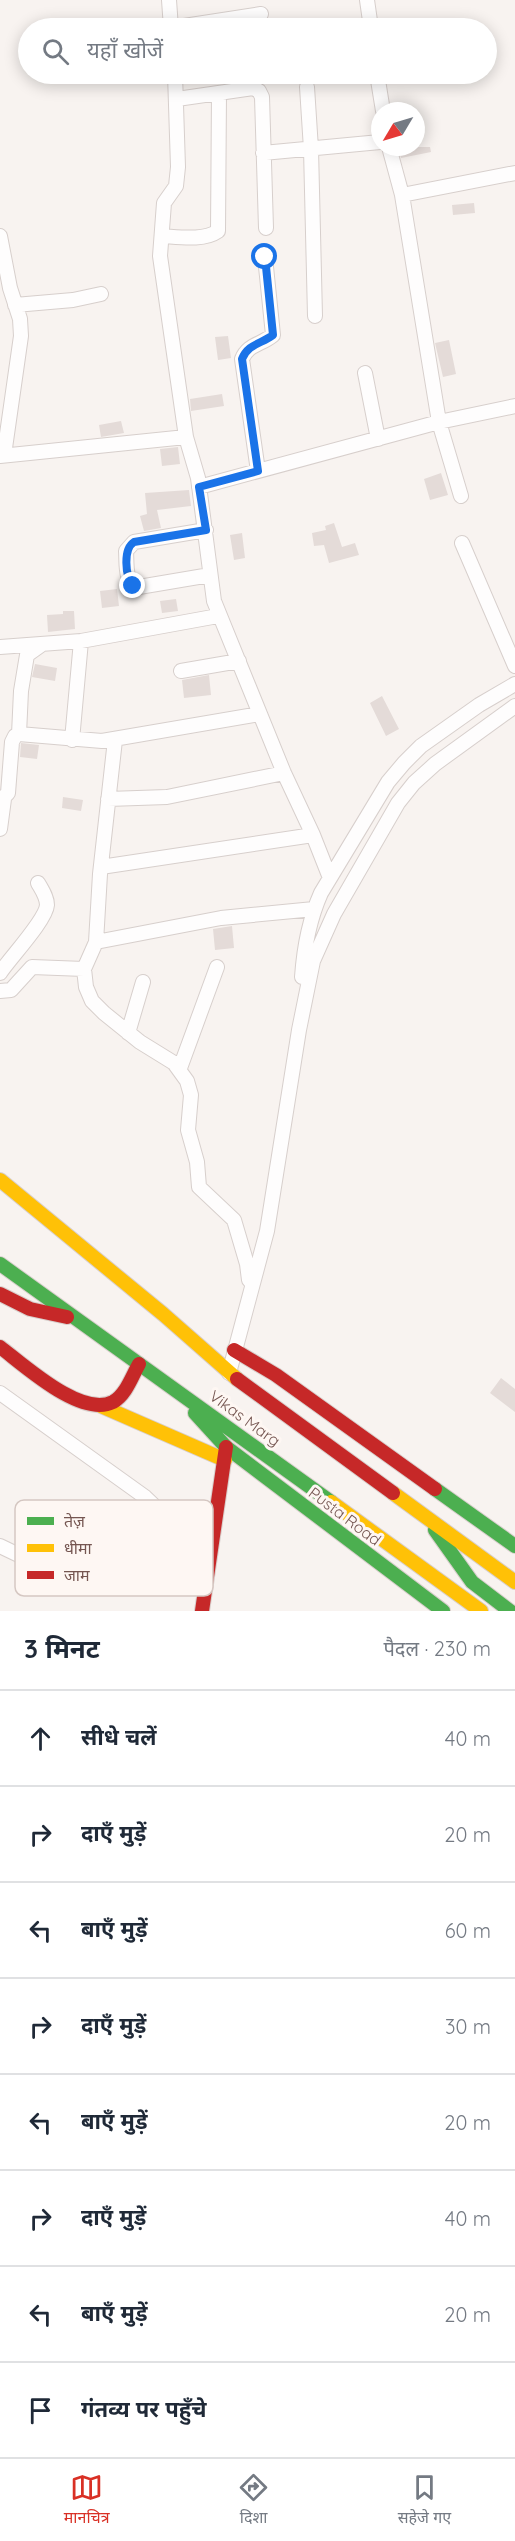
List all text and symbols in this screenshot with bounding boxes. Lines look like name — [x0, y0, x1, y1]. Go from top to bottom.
search box — [18, 18, 497, 84]
icon: search — [39, 35, 72, 68]
text: यहाँ खोजें — [87, 36, 163, 64]
north arrow — [371, 102, 425, 156]
route start — [251, 243, 277, 269]
route end — [119, 572, 145, 598]
street label: Vikas Marg — [206, 1386, 284, 1450]
street label: Pusta Road — [305, 1482, 385, 1550]
legend — [15, 1500, 213, 1596]
text: तेज़ — [64, 1511, 86, 1531]
text: धीमा — [64, 1538, 93, 1558]
text: जाम — [64, 1565, 90, 1585]
text: 3 मिनट — [24, 1632, 100, 1665]
text: पैदल · 230 m — [383, 1636, 491, 1661]
icon: ahead — [24, 1722, 57, 1755]
text: सीधे चलें — [81, 1723, 157, 1751]
text: 40 m — [445, 1726, 491, 1751]
icon: right — [24, 1818, 57, 1851]
text: दाएँ मुड़ें — [81, 1819, 146, 1847]
text: 20 m — [444, 1822, 491, 1847]
icon: left — [24, 1914, 57, 1947]
text: बाएँ मुड़ें — [81, 1915, 147, 1943]
text: 60 m — [445, 1918, 491, 1943]
icon: right — [24, 2010, 57, 2043]
text: दाएँ मुड़ें — [81, 2011, 146, 2039]
text: 30 m — [445, 2014, 491, 2039]
icon: left — [24, 2106, 57, 2139]
text: बाएँ मुड़ें — [81, 2107, 147, 2135]
text: 20 m — [444, 2110, 491, 2135]
icon: right — [24, 2202, 57, 2235]
text: दाएँ मुड़ें — [81, 2203, 146, 2231]
text: 40 m — [445, 2206, 491, 2231]
icon: left — [24, 2298, 57, 2331]
text: बाएँ मुड़ें — [81, 2299, 147, 2327]
text: 20 m — [444, 2302, 491, 2327]
icon: arrive — [24, 2394, 57, 2427]
text: गंतव्य पर पहुँचे — [81, 2395, 206, 2423]
tab: मानचित्र — [64, 2471, 110, 2530]
tab: दिशा — [237, 2471, 270, 2530]
tab: सहेजे गए — [398, 2471, 451, 2530]

